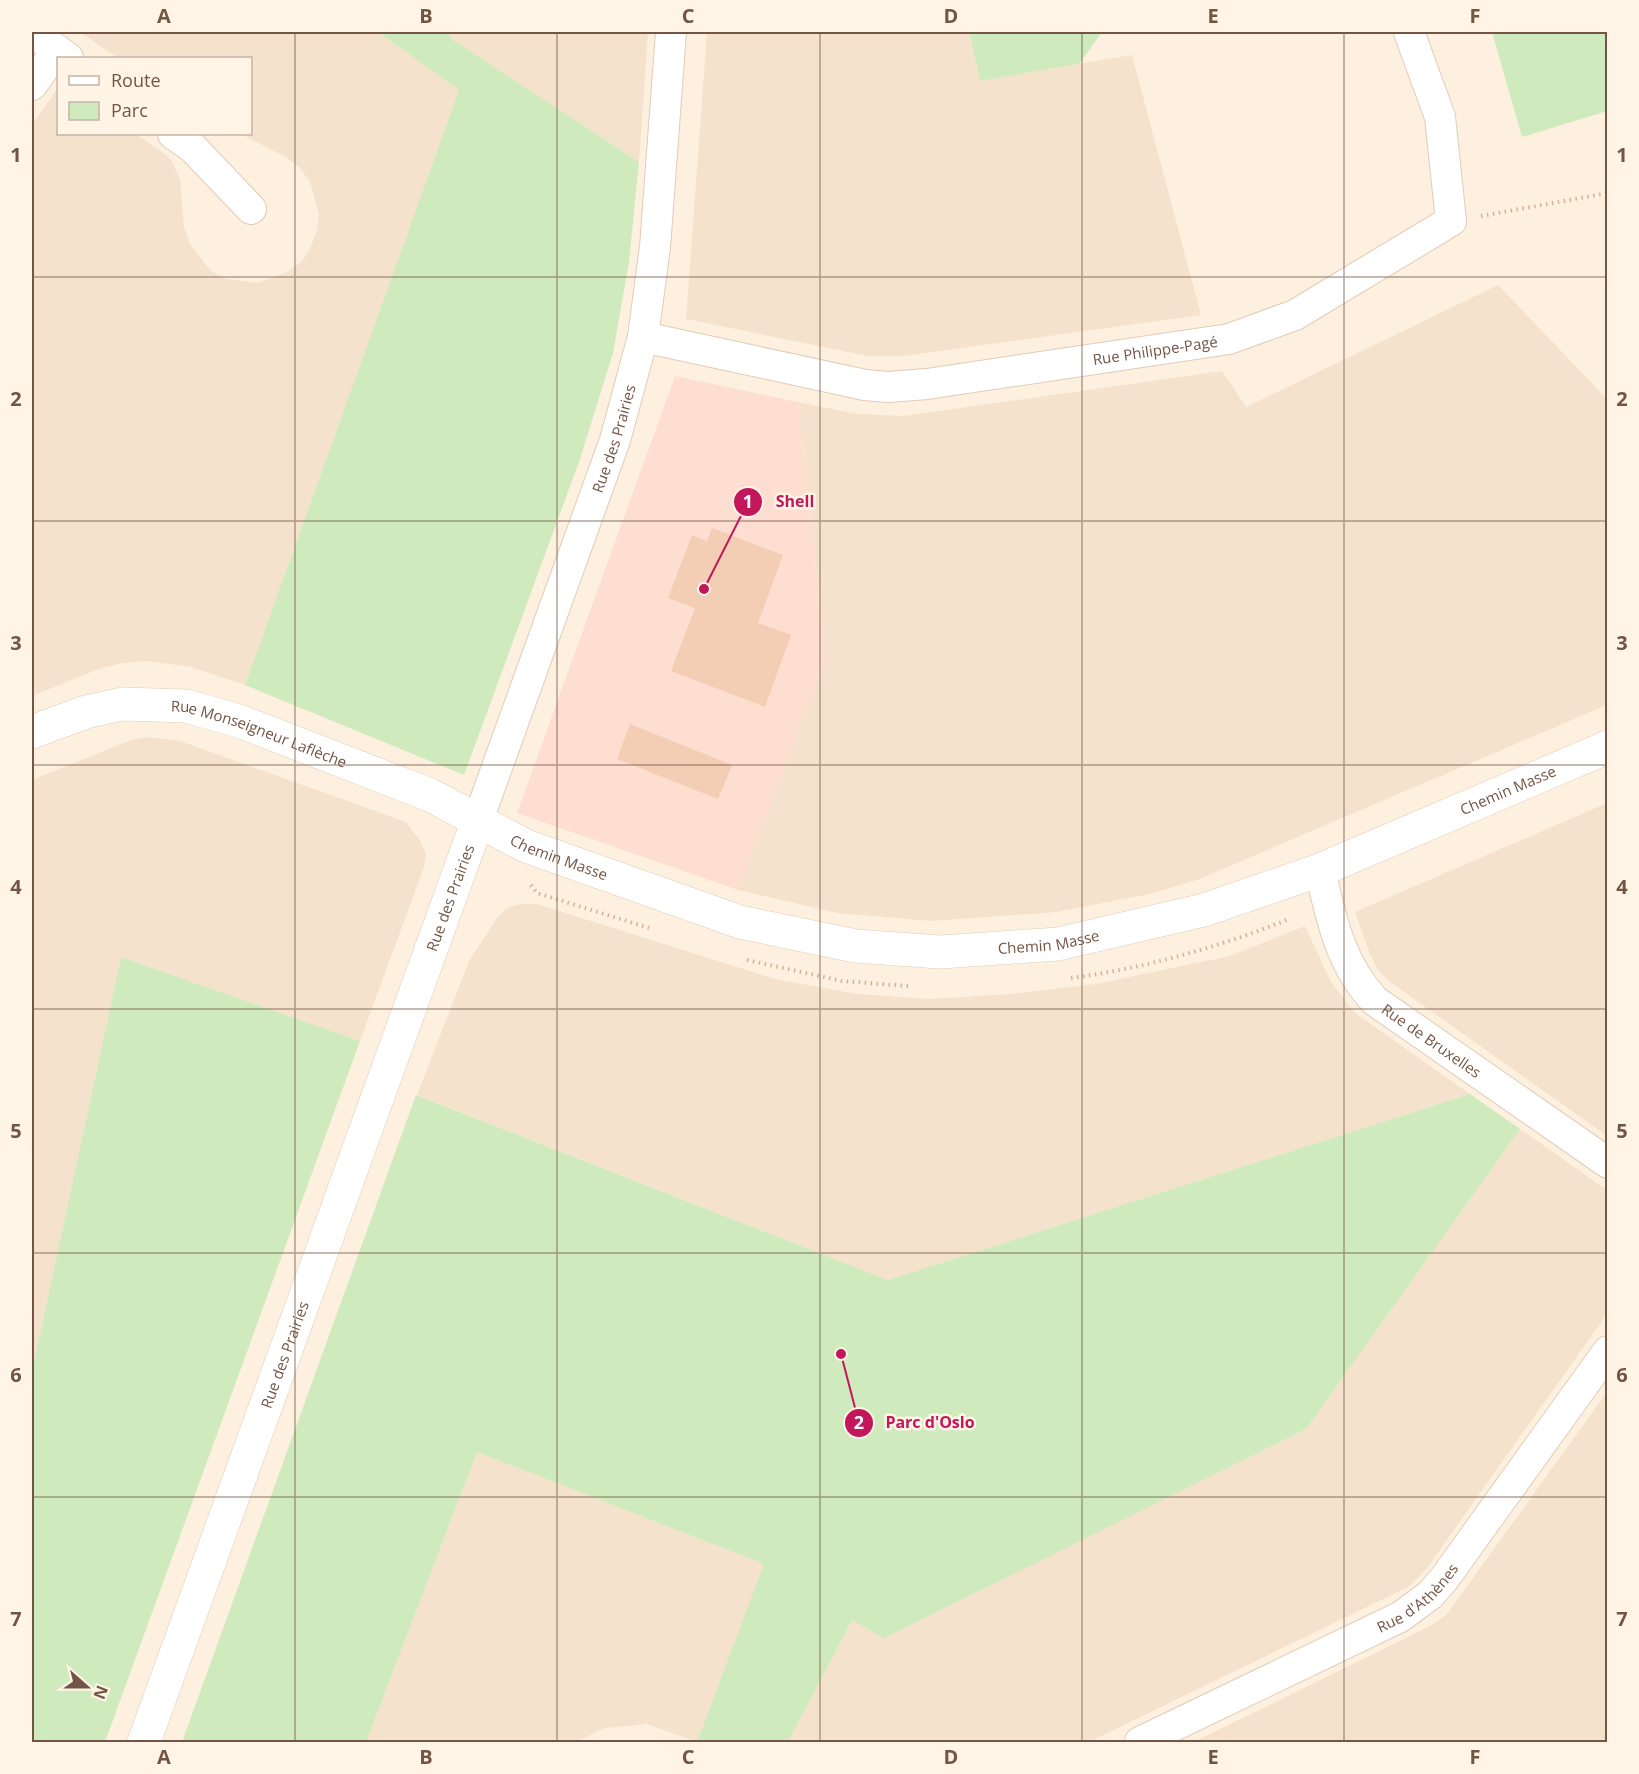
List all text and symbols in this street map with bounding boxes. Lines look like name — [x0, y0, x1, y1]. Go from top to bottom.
text: A — [157, 2, 171, 29]
text: B — [419, 2, 433, 29]
text: C — [682, 2, 695, 29]
text: D — [944, 2, 958, 29]
text: E — [1207, 2, 1219, 29]
text: F — [1470, 2, 1480, 29]
legend — [57, 57, 252, 135]
text: Route — [111, 68, 161, 92]
text: Parc — [111, 98, 148, 122]
text: 1 — [10, 141, 22, 168]
text: 1 — [1616, 141, 1628, 168]
street label: Rue Philippe-Pagé — [1091, 331, 1219, 369]
street label: Rue des Prairies — [587, 382, 640, 495]
text: 2 — [10, 385, 22, 412]
text: 2 — [1616, 385, 1628, 412]
callout: Shell — [733, 485, 826, 519]
text: 1 — [743, 489, 753, 513]
text: Shell — [776, 490, 814, 512]
text: 3 — [10, 629, 22, 656]
text: 3 — [1616, 629, 1628, 656]
street label: Rue Monseigneur Laflèche — [171, 696, 350, 772]
street label: Chemin Masse — [1457, 760, 1559, 819]
street label: Chemin Masse — [507, 829, 611, 884]
street label: Rue des Prairies — [421, 841, 478, 954]
text: 4 — [10, 873, 22, 900]
text: 4 — [1616, 873, 1628, 900]
street label: Chemin Masse — [997, 925, 1101, 958]
street label: Rue de Bruxelles — [1378, 999, 1485, 1082]
text: 5 — [10, 1117, 22, 1144]
text: 5 — [1616, 1117, 1628, 1144]
street label: Rue des Prairies — [256, 1298, 313, 1411]
text: 6 — [10, 1361, 22, 1388]
text: 6 — [1616, 1361, 1628, 1388]
callout: Parc d'Oslo — [844, 1406, 987, 1440]
text: 2 — [854, 1410, 864, 1434]
text: Parc d'Oslo — [885, 1411, 975, 1433]
street label: Rue d'Athènes — [1373, 1559, 1462, 1637]
text: 7 — [10, 1605, 22, 1632]
text: 7 — [1616, 1605, 1628, 1632]
north arrow — [57, 1657, 117, 1717]
text: N — [88, 1682, 114, 1702]
text: A — [157, 1743, 171, 1770]
text: B — [419, 1743, 433, 1770]
text: C — [682, 1743, 695, 1770]
text: D — [944, 1743, 958, 1770]
text: E — [1207, 1743, 1219, 1770]
text: F — [1470, 1743, 1480, 1770]

